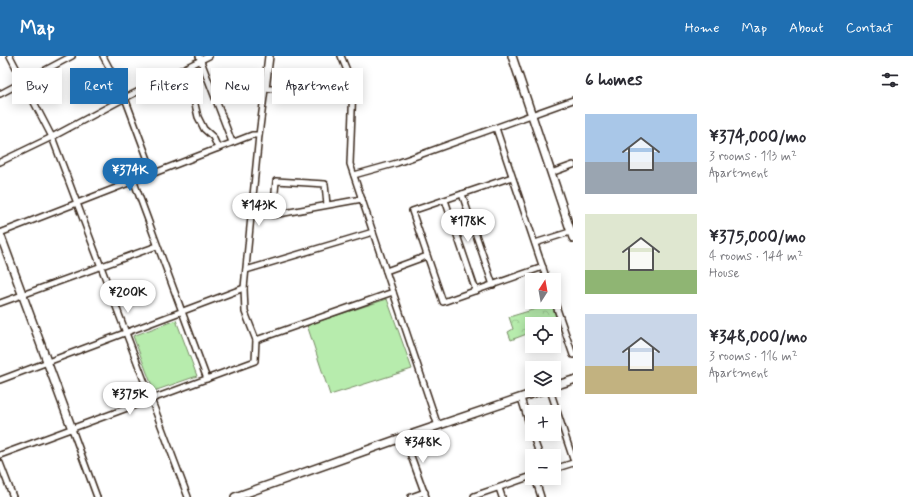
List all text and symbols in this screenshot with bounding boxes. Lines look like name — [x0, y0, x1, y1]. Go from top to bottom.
text: Map — [20, 16, 55, 41]
text: Home — [685, 19, 719, 37]
text: Map — [741, 19, 767, 37]
text: About — [789, 19, 824, 37]
text: Contact — [846, 19, 893, 37]
chip: Buy — [12, 68, 62, 104]
chip: Rent — [70, 68, 128, 104]
chip: Filters — [136, 68, 203, 104]
chip: New — [211, 68, 264, 104]
chip: Apartment — [272, 68, 363, 104]
text: 6 homes — [585, 69, 643, 91]
icon: filters — [879, 69, 901, 91]
text: ¥374,000/mo — [709, 126, 806, 148]
icon: home — [617, 130, 665, 178]
text: 3 rooms · 113 m² — [709, 148, 797, 165]
pin: ¥374K — [102, 158, 158, 192]
text: ¥374K — [112, 162, 148, 179]
text: Apartment — [709, 165, 768, 182]
pin: ¥143K — [231, 193, 287, 227]
text: ¥143K — [241, 197, 277, 214]
pin: ¥178K — [440, 209, 496, 243]
text: ¥178K — [450, 213, 486, 230]
text: ¥375,000/mo — [709, 226, 806, 248]
icon: home — [617, 230, 665, 278]
text: 4 rooms · 144 m² — [709, 248, 803, 265]
text: House — [709, 265, 740, 282]
north arrow — [525, 273, 561, 309]
map controls — [525, 273, 561, 485]
pin: ¥200K — [100, 280, 156, 314]
text: ¥200K — [109, 284, 147, 301]
button: locate — [525, 317, 561, 353]
text: ¥348,000/mo — [709, 326, 807, 348]
icon: home — [617, 330, 665, 378]
text: 3 rooms · 116 m² — [709, 348, 798, 365]
button: layers — [525, 361, 561, 397]
text: Apartment — [709, 365, 768, 382]
pin: ¥375K — [102, 382, 158, 416]
text: ¥375K — [112, 386, 148, 403]
button: + — [525, 405, 561, 441]
pin: ¥348K — [395, 430, 451, 464]
text: ¥348K — [404, 434, 442, 451]
button: − — [525, 449, 561, 485]

